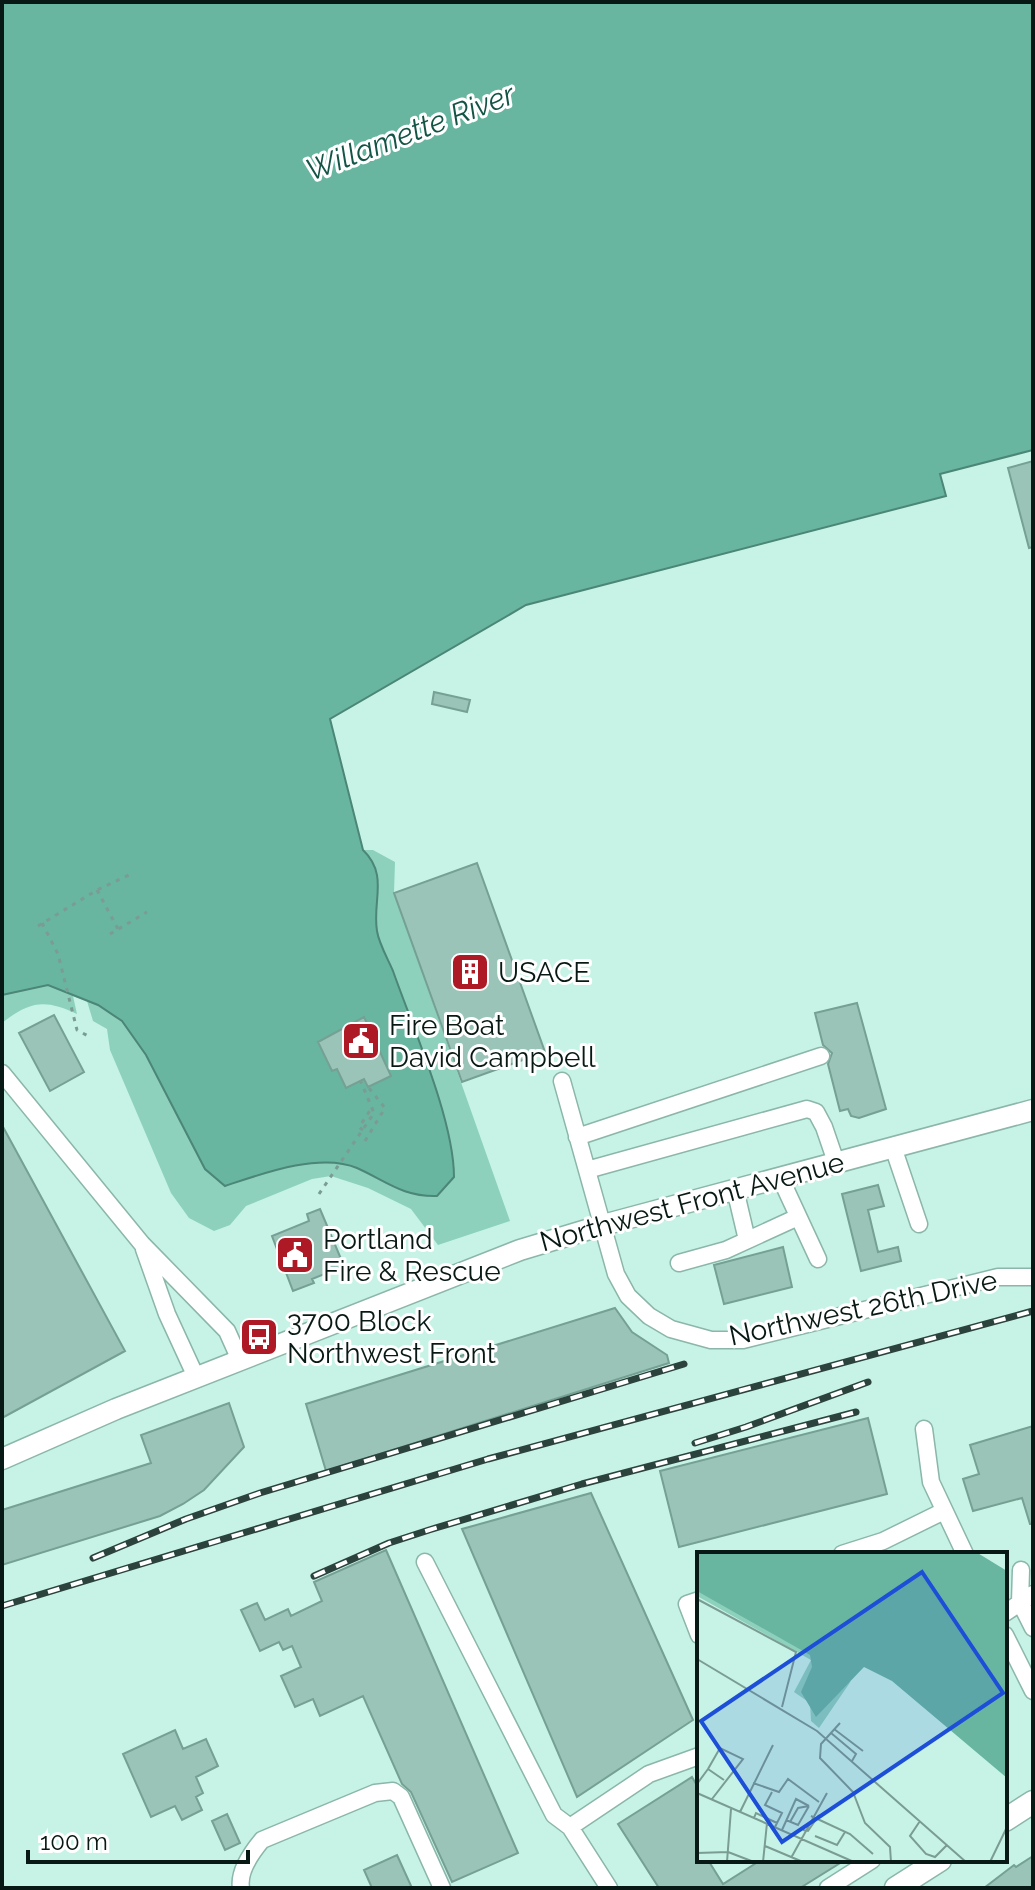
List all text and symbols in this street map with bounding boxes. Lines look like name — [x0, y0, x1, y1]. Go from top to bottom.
water label: Willamette River — [301, 76, 521, 188]
building icon: USACE — [449, 951, 491, 993]
place label: USACE — [498, 956, 590, 989]
place label: Fire Boat David Campbell — [389, 1009, 596, 1074]
public building icon: Fire Boat David Campbell — [340, 1020, 382, 1062]
street label: Northwest Front Avenue — [536, 1145, 848, 1259]
place label: Portland Fire & Rescue — [323, 1223, 501, 1288]
public building icon: Portland Fire & Rescue — [274, 1234, 316, 1276]
street label: Northwest 26th Drive — [726, 1263, 1000, 1353]
place label: 3700 Block Northwest Front — [287, 1305, 497, 1370]
bus stop icon: 3700 Block Northwest Front — [238, 1316, 280, 1358]
inset map — [697, 1552, 1007, 1862]
scale bar — [28, 1814, 248, 1864]
text: 100 m — [40, 1827, 108, 1856]

